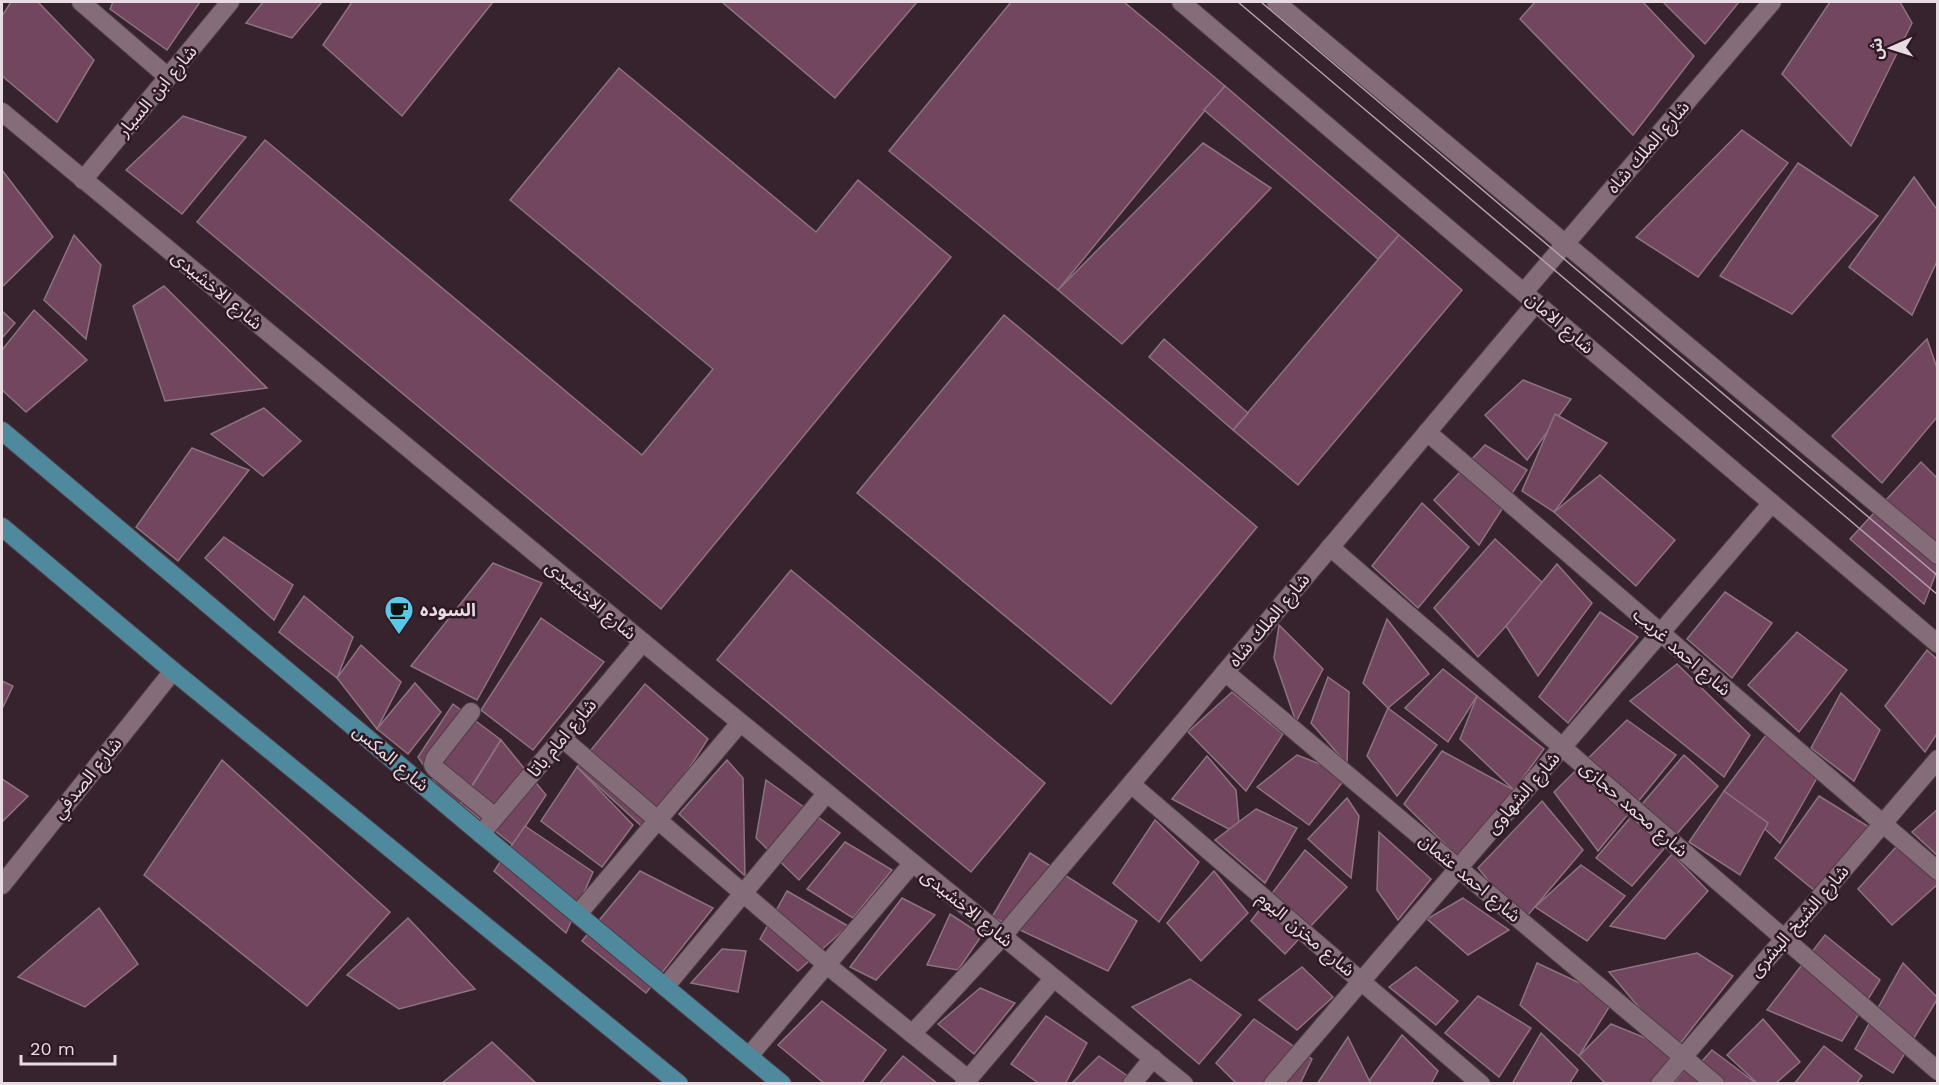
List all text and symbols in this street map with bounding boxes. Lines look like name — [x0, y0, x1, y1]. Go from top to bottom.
north arrow — [1861, 18, 1921, 78]
text: ش — [1866, 37, 1887, 60]
street label: شارع ابن السيار — [112, 41, 204, 144]
street label: شارع الملك شاه — [1602, 96, 1696, 200]
street label: شارع الاخشيدى — [165, 246, 267, 337]
street label: شارع الامان — [1519, 287, 1599, 361]
street label: شارع الاخشيدى — [539, 556, 641, 647]
street label: شارع الملك شاه — [1223, 569, 1317, 673]
cafe icon: السوده — [383, 594, 415, 636]
place label: السوده — [420, 599, 476, 620]
street label: شارع احمد غريب — [1626, 603, 1736, 703]
street label: شارع امام باتا — [523, 694, 603, 784]
street label: شارع المكس — [347, 720, 434, 798]
street label: شارع الصدفي — [48, 733, 129, 825]
street label: شارع الشهاوى — [1481, 747, 1567, 841]
street label: شارع محمد حجازى — [1574, 756, 1692, 864]
street label: شارع احمد عثمان — [1413, 829, 1525, 929]
street label: شارع الشيخ البشرى — [1744, 860, 1856, 983]
street label: شارع الاخشيدى — [915, 864, 1017, 954]
street label: شارع مخزن اليوم — [1251, 887, 1359, 983]
scale bar — [21, 1028, 116, 1066]
text: 20 m — [30, 1038, 75, 1059]

